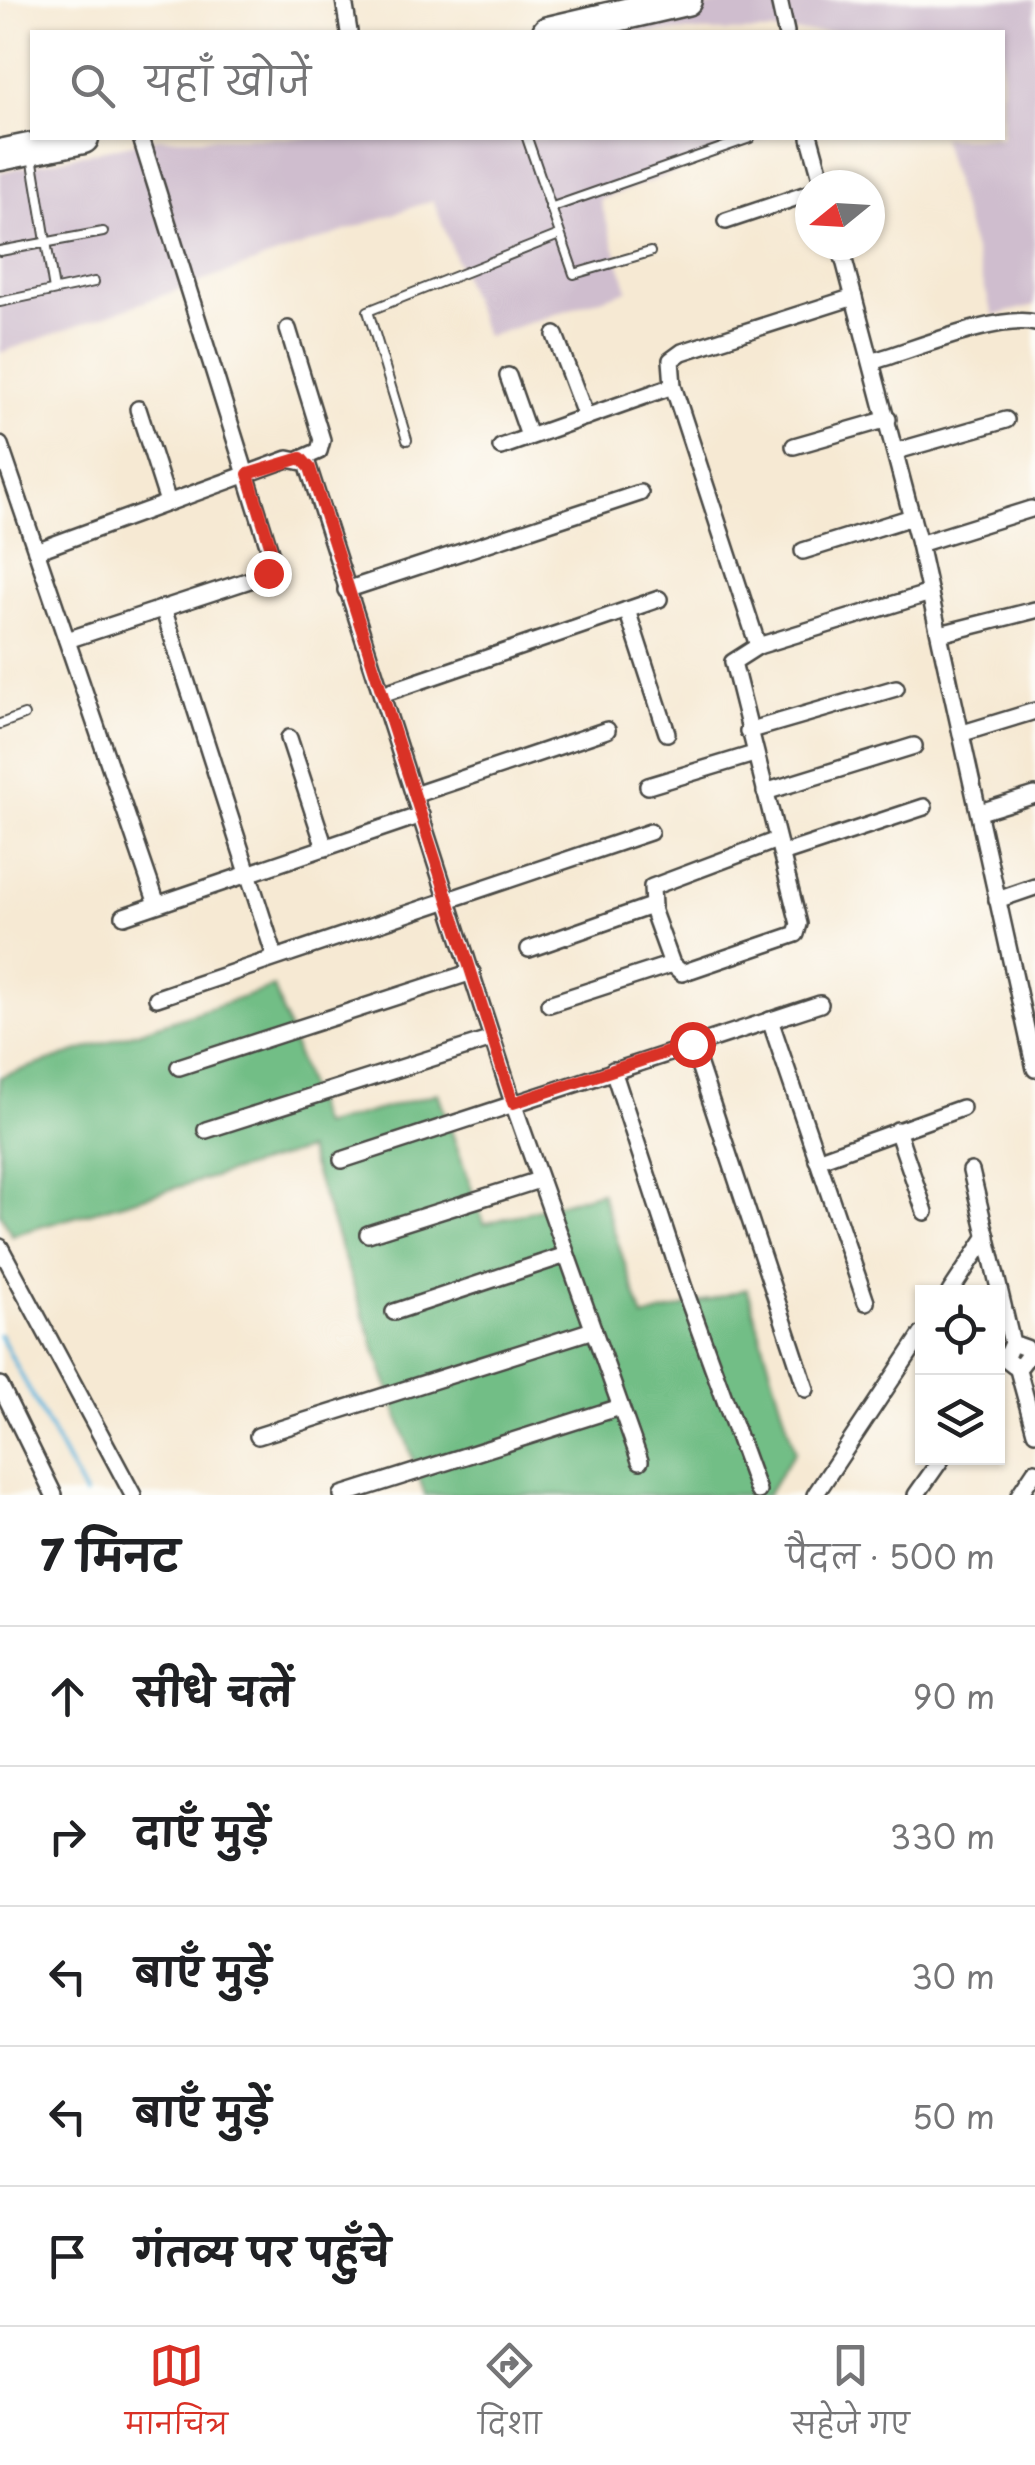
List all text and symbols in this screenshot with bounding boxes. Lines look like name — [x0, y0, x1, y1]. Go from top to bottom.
search box — [30, 30, 1005, 140]
text: यहाँ खोजें — [145, 51, 311, 108]
icon: search — [65, 58, 120, 113]
north arrow — [795, 170, 885, 260]
route end — [246, 551, 292, 597]
route start — [670, 1022, 716, 1068]
map controls — [915, 1285, 1005, 1465]
button: locate — [915, 1285, 1005, 1375]
button: layers — [915, 1375, 1005, 1465]
text: 7 मिनट — [40, 1522, 180, 1585]
text: पैदल · 500 m — [786, 1532, 995, 1580]
text: सीधे चलें — [135, 1662, 293, 1719]
icon: ahead — [40, 1669, 95, 1724]
text: 90 m — [913, 1672, 995, 1720]
text: दाएँ मुड़ें — [135, 1802, 270, 1859]
icon: right — [40, 1809, 95, 1864]
text: 330 m — [890, 1812, 995, 1860]
text: बाएँ मुड़ें — [135, 1942, 271, 1999]
icon: left — [40, 1949, 95, 2004]
text: 30 m — [911, 1952, 995, 2000]
text: बाएँ मुड़ें — [135, 2082, 271, 2139]
icon: left — [40, 2089, 95, 2144]
text: 50 m — [912, 2092, 995, 2140]
text: गंतव्य पर पहुँचे — [135, 2222, 390, 2279]
icon: arrive — [40, 2229, 95, 2284]
tab: मानचित्र — [125, 2338, 228, 2455]
tab: दिशा — [478, 2338, 541, 2455]
tab: सहेजे गए — [792, 2338, 910, 2455]

